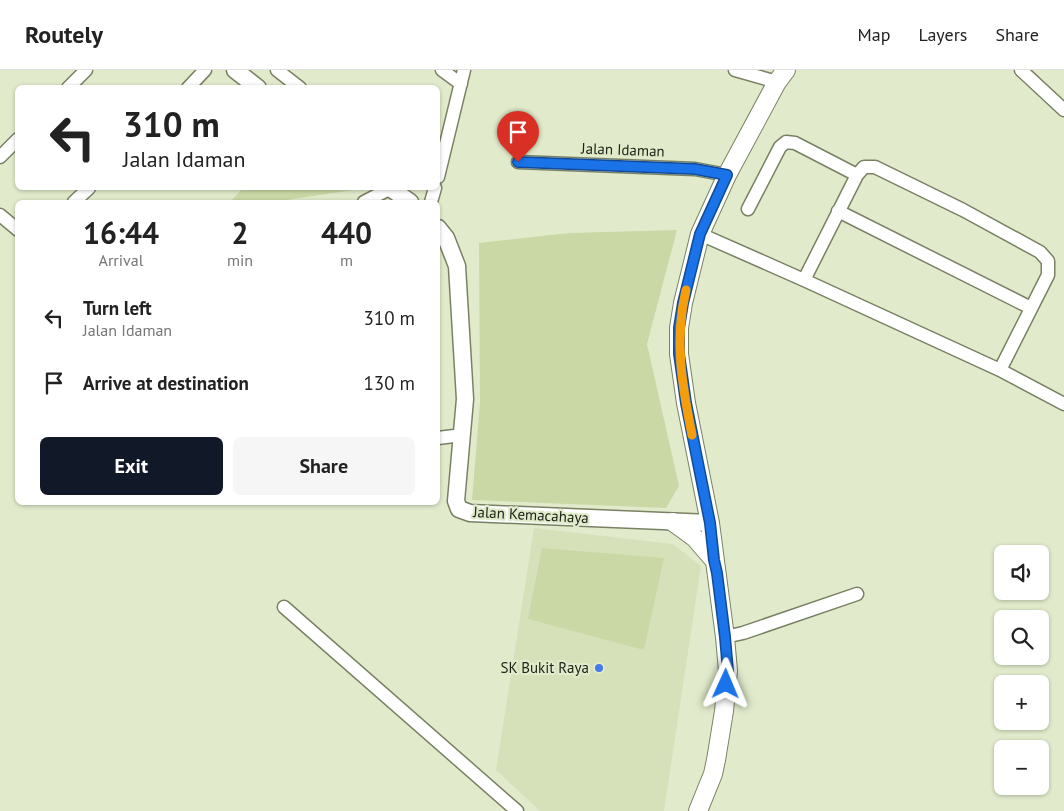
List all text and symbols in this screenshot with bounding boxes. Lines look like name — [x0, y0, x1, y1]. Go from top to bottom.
text: Routely — [25, 19, 103, 50]
text: Map — [858, 23, 890, 46]
text: Layers — [918, 23, 967, 46]
text: Share — [995, 23, 1039, 46]
text: 310 m — [123, 101, 220, 147]
icon: left — [40, 105, 105, 170]
pin — [497, 111, 539, 162]
icon: arrive — [504, 118, 532, 146]
street label: Jalan Idaman — [580, 139, 665, 160]
text: Jalan Idaman — [123, 145, 246, 173]
text: 16:44 — [83, 213, 159, 252]
text: 2 — [232, 213, 249, 252]
text: 440 — [321, 213, 372, 252]
text: Arrival — [99, 250, 143, 270]
text: min — [227, 250, 253, 270]
text: m — [340, 250, 353, 270]
text: Turn left — [83, 296, 152, 320]
icon: left — [40, 304, 68, 332]
text: 310 m — [363, 306, 415, 330]
text: Jalan Idaman — [83, 320, 172, 340]
icon: arrive — [40, 369, 68, 397]
text: Arrive at destination — [83, 371, 249, 395]
text: 130 m — [363, 371, 415, 395]
button: Exit — [40, 437, 223, 495]
button: Share — [233, 437, 415, 495]
street label: Jalan Kemacahaya — [472, 502, 589, 527]
map controls — [994, 545, 1049, 795]
button: sound — [994, 545, 1049, 600]
button: search — [994, 610, 1049, 665]
position arrow — [699, 657, 751, 709]
place label: SK Bukit Raya — [501, 658, 589, 677]
marker: SK Bukit Raya — [593, 662, 605, 674]
button: + — [994, 675, 1049, 730]
button: − — [994, 740, 1049, 795]

